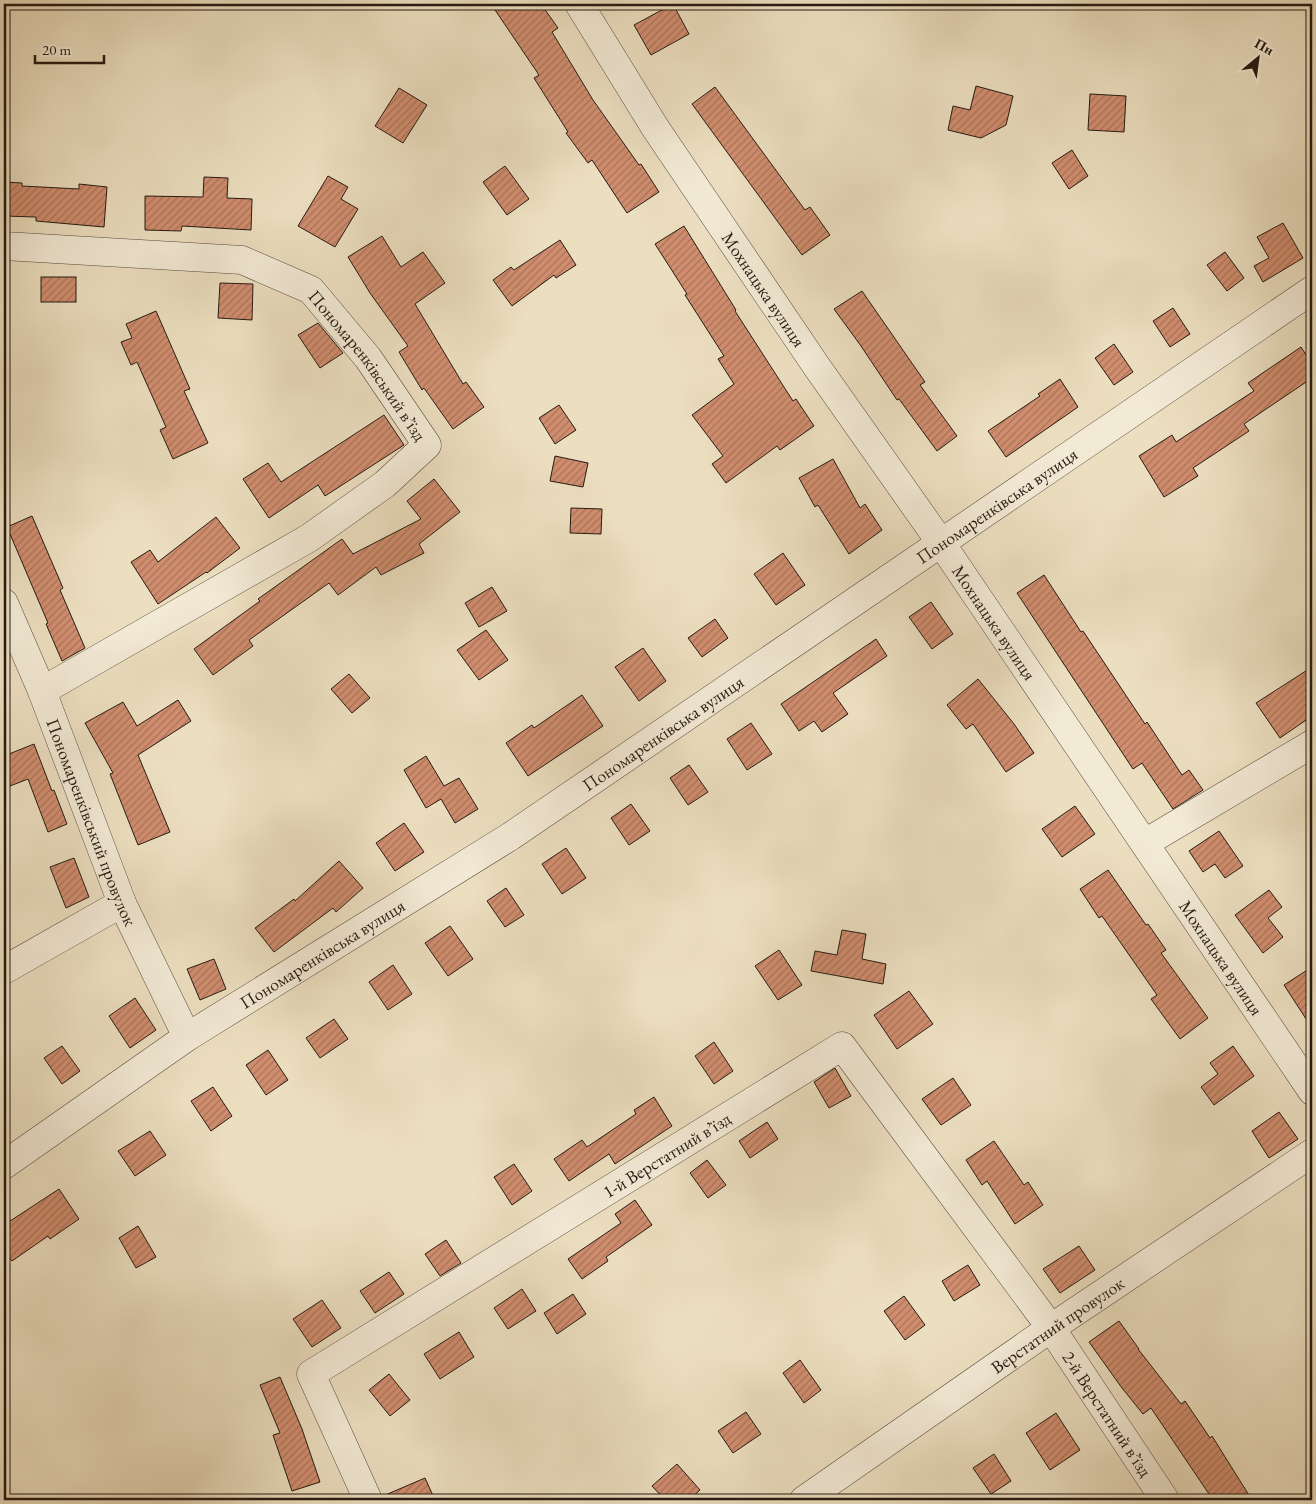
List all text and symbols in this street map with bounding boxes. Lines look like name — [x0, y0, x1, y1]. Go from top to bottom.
scale bar — [35, 32, 104, 64]
north arrow — [1234, 32, 1284, 82]
text: Пн — [1252, 34, 1277, 59]
text: 20 m — [42, 40, 71, 59]
street label: Мохнацька вулиця — [717, 227, 811, 351]
street label: Пономаренківський в’їзд — [304, 285, 432, 445]
street label: Пономаренківська вулиця — [911, 442, 1081, 568]
street label: Мохнацька вулиця — [947, 560, 1042, 684]
street label: Пономаренківська вулиця — [577, 670, 748, 796]
street label: Пономаренківський провулок — [42, 715, 143, 930]
street label: Пономаренківська вулиця — [235, 893, 409, 1013]
street label: Мохнацька вулиця — [1174, 895, 1269, 1020]
street label: 1-й Верстатний в’їзд — [598, 1106, 735, 1203]
street label: Верстатний провулок — [986, 1271, 1129, 1378]
street label: 2-й Верстатний в’їзд — [1058, 1346, 1158, 1481]

